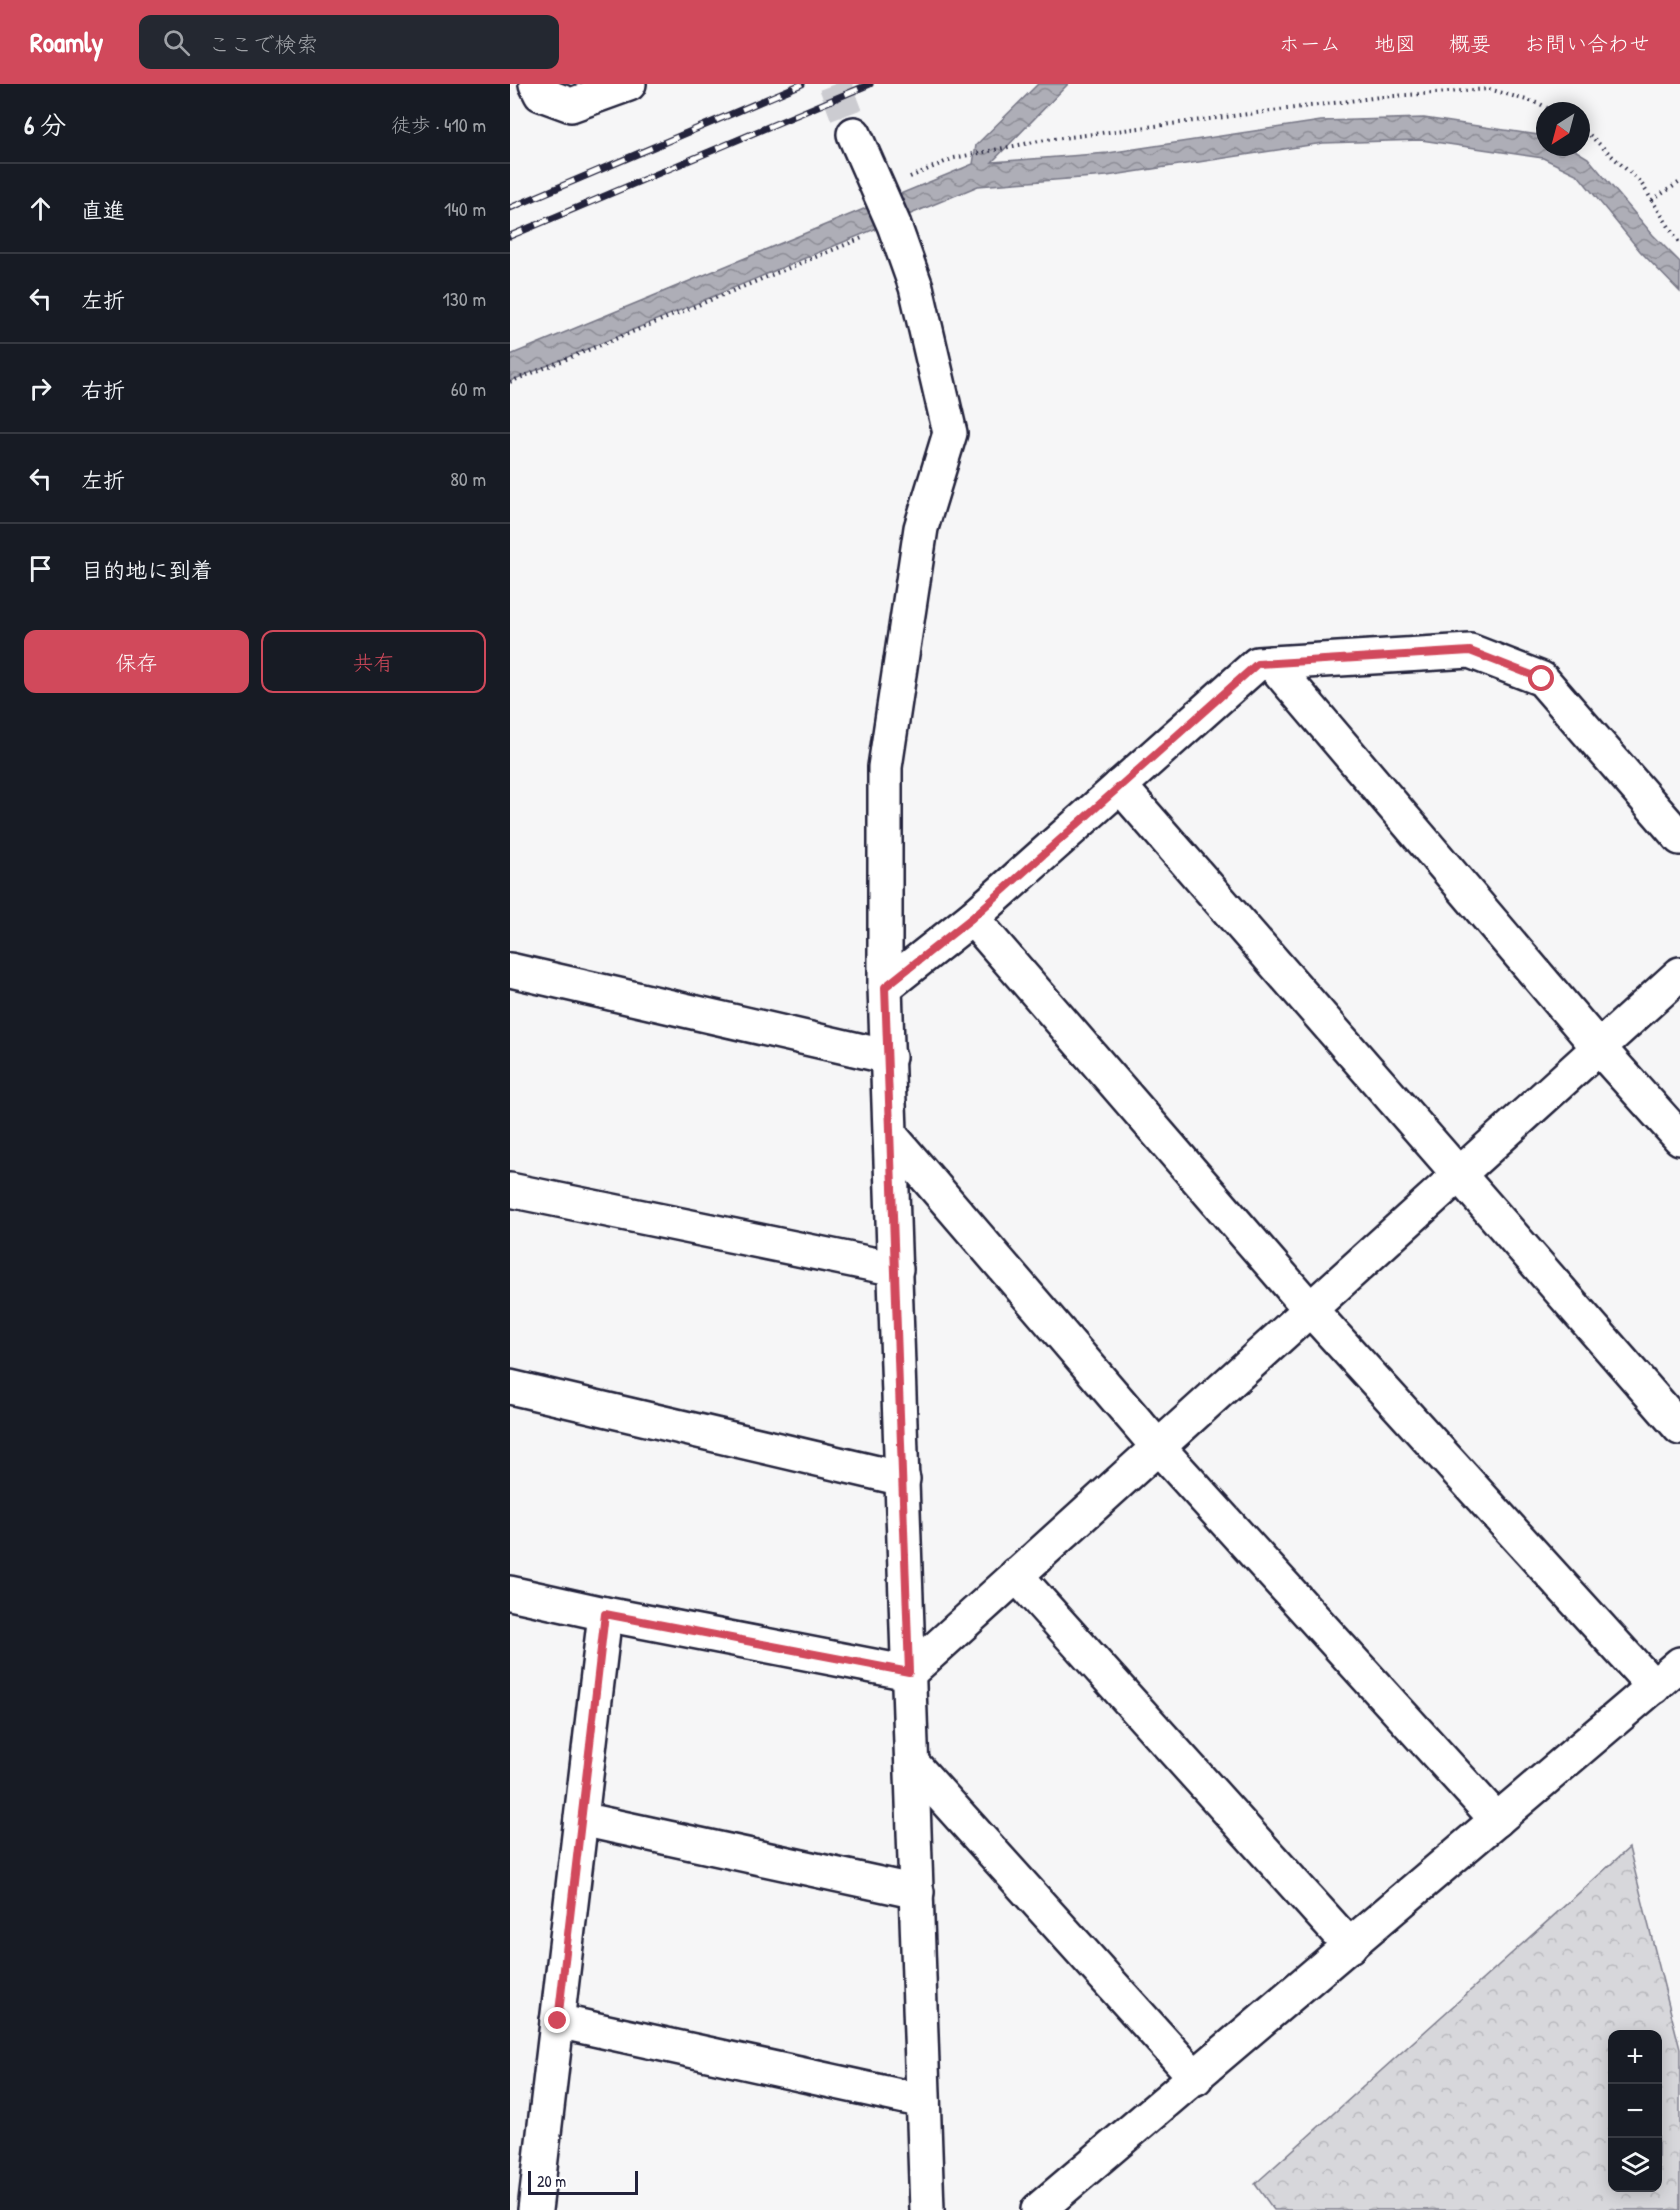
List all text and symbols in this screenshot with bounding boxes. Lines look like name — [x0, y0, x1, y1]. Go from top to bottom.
search box — [139, 15, 559, 69]
text: Roamly — [30, 23, 103, 61]
icon: search — [160, 26, 193, 59]
text: ここで検索 — [208, 29, 318, 59]
text: ホーム — [1279, 29, 1341, 58]
text: 地図 — [1374, 29, 1416, 58]
text: 概要 — [1449, 29, 1491, 58]
text: お問い合わせ — [1524, 29, 1650, 58]
north arrow — [1536, 102, 1590, 156]
text: 6 分 — [24, 107, 66, 142]
text: 徒歩 · 410 m — [391, 111, 486, 138]
icon: ahead — [24, 192, 57, 225]
text: 直進 — [81, 195, 125, 225]
text: 140 m — [444, 195, 486, 222]
icon: left — [24, 282, 57, 315]
text: 左折 — [81, 285, 125, 315]
text: 130 m — [443, 285, 486, 312]
icon: right — [24, 372, 57, 405]
text: 右折 — [81, 375, 125, 405]
text: 60 m — [451, 375, 486, 402]
icon: left — [24, 462, 57, 495]
text: 左折 — [81, 465, 125, 495]
text: 80 m — [450, 465, 486, 492]
icon: arrive — [24, 552, 57, 585]
text: 目的地に到着 — [81, 555, 213, 585]
button: 保存 — [24, 630, 249, 693]
button: 共有 — [261, 630, 486, 693]
route start — [1528, 665, 1554, 691]
route end — [544, 2007, 570, 2033]
map controls — [1608, 2030, 1662, 2192]
button: + — [1608, 2030, 1662, 2084]
button: − — [1608, 2084, 1662, 2138]
button: layers — [1608, 2138, 1662, 2192]
scale bar — [528, 2168, 638, 2196]
text: 20 m — [537, 2170, 566, 2192]

